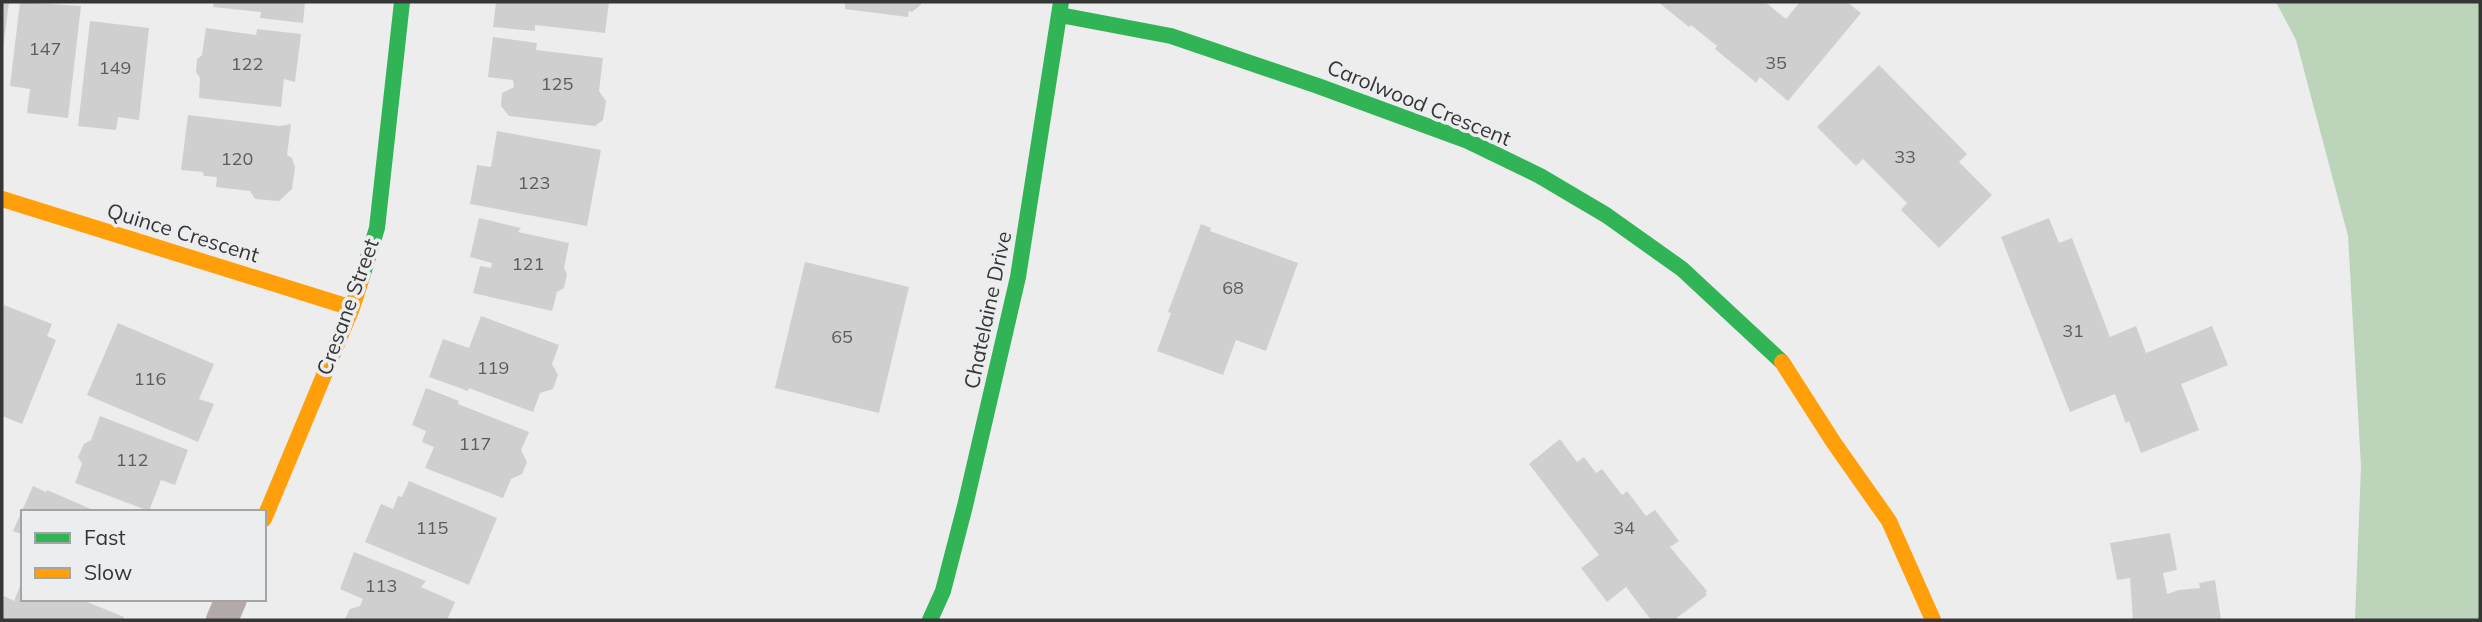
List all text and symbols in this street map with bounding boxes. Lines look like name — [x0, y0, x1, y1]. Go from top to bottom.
house number: 147 — [29, 37, 61, 60]
house number: 35 — [1765, 51, 1787, 74]
house number: 122 — [231, 52, 263, 75]
street label: Carolwood Crescent — [1324, 53, 1515, 151]
house number: 149 — [99, 56, 131, 79]
house number: 125 — [541, 72, 573, 95]
house number: 33 — [1894, 145, 1916, 168]
house number: 120 — [221, 147, 253, 170]
house number: 123 — [518, 171, 550, 194]
street label: Quince Crescent — [104, 197, 262, 268]
street label: Chatelaine Drive — [958, 229, 1016, 391]
street label: Cresane Street — [310, 235, 384, 379]
house number: 121 — [512, 252, 544, 275]
house number: 68 — [1222, 276, 1244, 299]
house number: 31 — [2062, 319, 2084, 342]
house number: 65 — [831, 325, 853, 348]
house number: 119 — [477, 356, 509, 379]
house number: 116 — [134, 367, 166, 390]
house number: 117 — [459, 432, 491, 455]
house number: 112 — [116, 448, 148, 471]
legend — [21, 510, 266, 601]
house number: 115 — [416, 516, 448, 539]
house number: 34 — [1613, 516, 1635, 539]
text: Fast — [84, 524, 126, 550]
text: Slow — [84, 559, 132, 585]
house number: 113 — [365, 574, 397, 597]

